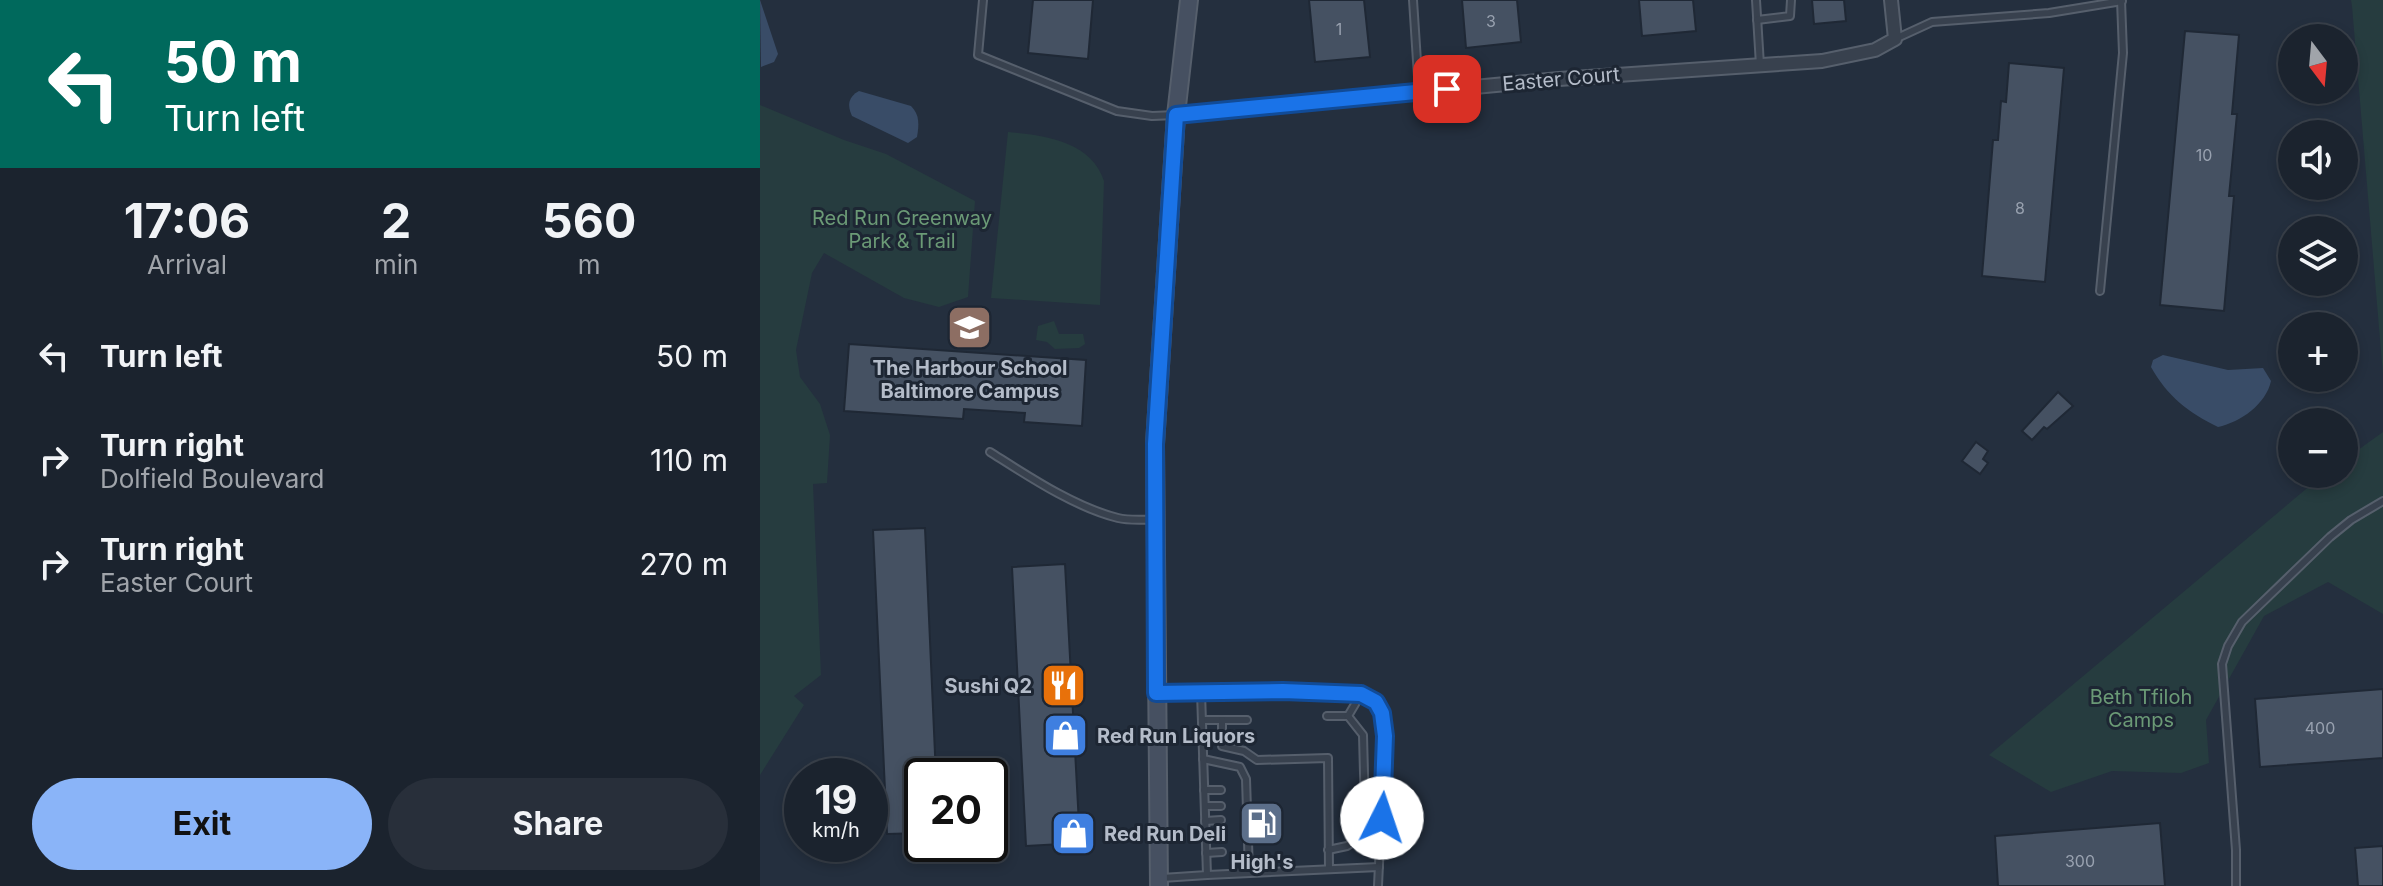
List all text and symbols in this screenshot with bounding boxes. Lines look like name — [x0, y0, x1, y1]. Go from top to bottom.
house number: 3 — [1486, 11, 1496, 31]
house number: 1 — [1336, 19, 1342, 39]
north arrow — [2278, 24, 2358, 104]
map controls — [2278, 24, 2358, 488]
text: 50 m — [164, 28, 302, 96]
icon: left — [32, 32, 136, 136]
pin — [1413, 55, 1481, 123]
street label: Easter Court — [1501, 62, 1621, 96]
icon: arrive — [1425, 67, 1469, 111]
text: Turn left — [164, 96, 305, 140]
button: sound — [2278, 120, 2358, 200]
house number: 10 — [2196, 145, 2212, 165]
text: 17:06 — [124, 191, 250, 250]
text: 2 — [381, 191, 411, 250]
text: 560 — [542, 191, 636, 250]
house number: 8 — [2015, 198, 2025, 218]
park label: Red Run Greenway Park & Trail — [812, 206, 992, 253]
button: layers — [2278, 216, 2358, 296]
text: Arrival — [147, 249, 227, 280]
text: min — [374, 249, 418, 280]
text: m — [578, 249, 601, 280]
school or university icon: The Harbour School Baltimore Campus — [946, 304, 994, 352]
button: + — [2278, 312, 2358, 392]
icon: left — [32, 334, 76, 378]
text: Turn left — [100, 338, 222, 374]
text: 50 m — [656, 338, 728, 374]
place label: The Harbour School Baltimore Campus — [873, 356, 1067, 403]
button: − — [2278, 408, 2358, 488]
text: Turn right — [100, 427, 244, 463]
icon: right — [32, 438, 76, 482]
text: 110 m — [650, 442, 728, 478]
text: Dolfield Boulevard — [100, 463, 325, 494]
text: Turn right — [100, 531, 244, 567]
icon: right — [32, 542, 76, 586]
text: 270 m — [640, 546, 728, 582]
text: Easter Court — [100, 567, 253, 598]
restaurant icon: Sushi Q2 — [1039, 662, 1087, 710]
place label: Sushi Q2 — [945, 674, 1032, 698]
park label: Beth Tfiloh Camps — [2090, 685, 2192, 732]
shop icon: Red Run Liquors — [1042, 712, 1090, 760]
house number: 400 — [2305, 718, 2335, 738]
place label: Red Run Liquors — [1097, 724, 1255, 748]
speed limit sign: 20 — [904, 758, 1008, 862]
text: 19 — [814, 775, 858, 824]
position arrow — [1340, 776, 1424, 860]
button: Exit — [32, 778, 372, 870]
button: Share — [388, 778, 728, 870]
fuel station icon: High's — [1238, 799, 1286, 847]
shop icon: Red Run Deli — [1049, 810, 1097, 858]
text: km/h — [812, 818, 860, 842]
place label: Red Run Deli — [1104, 822, 1226, 846]
place label: High's — [1231, 850, 1293, 874]
house number: 300 — [2065, 851, 2095, 871]

